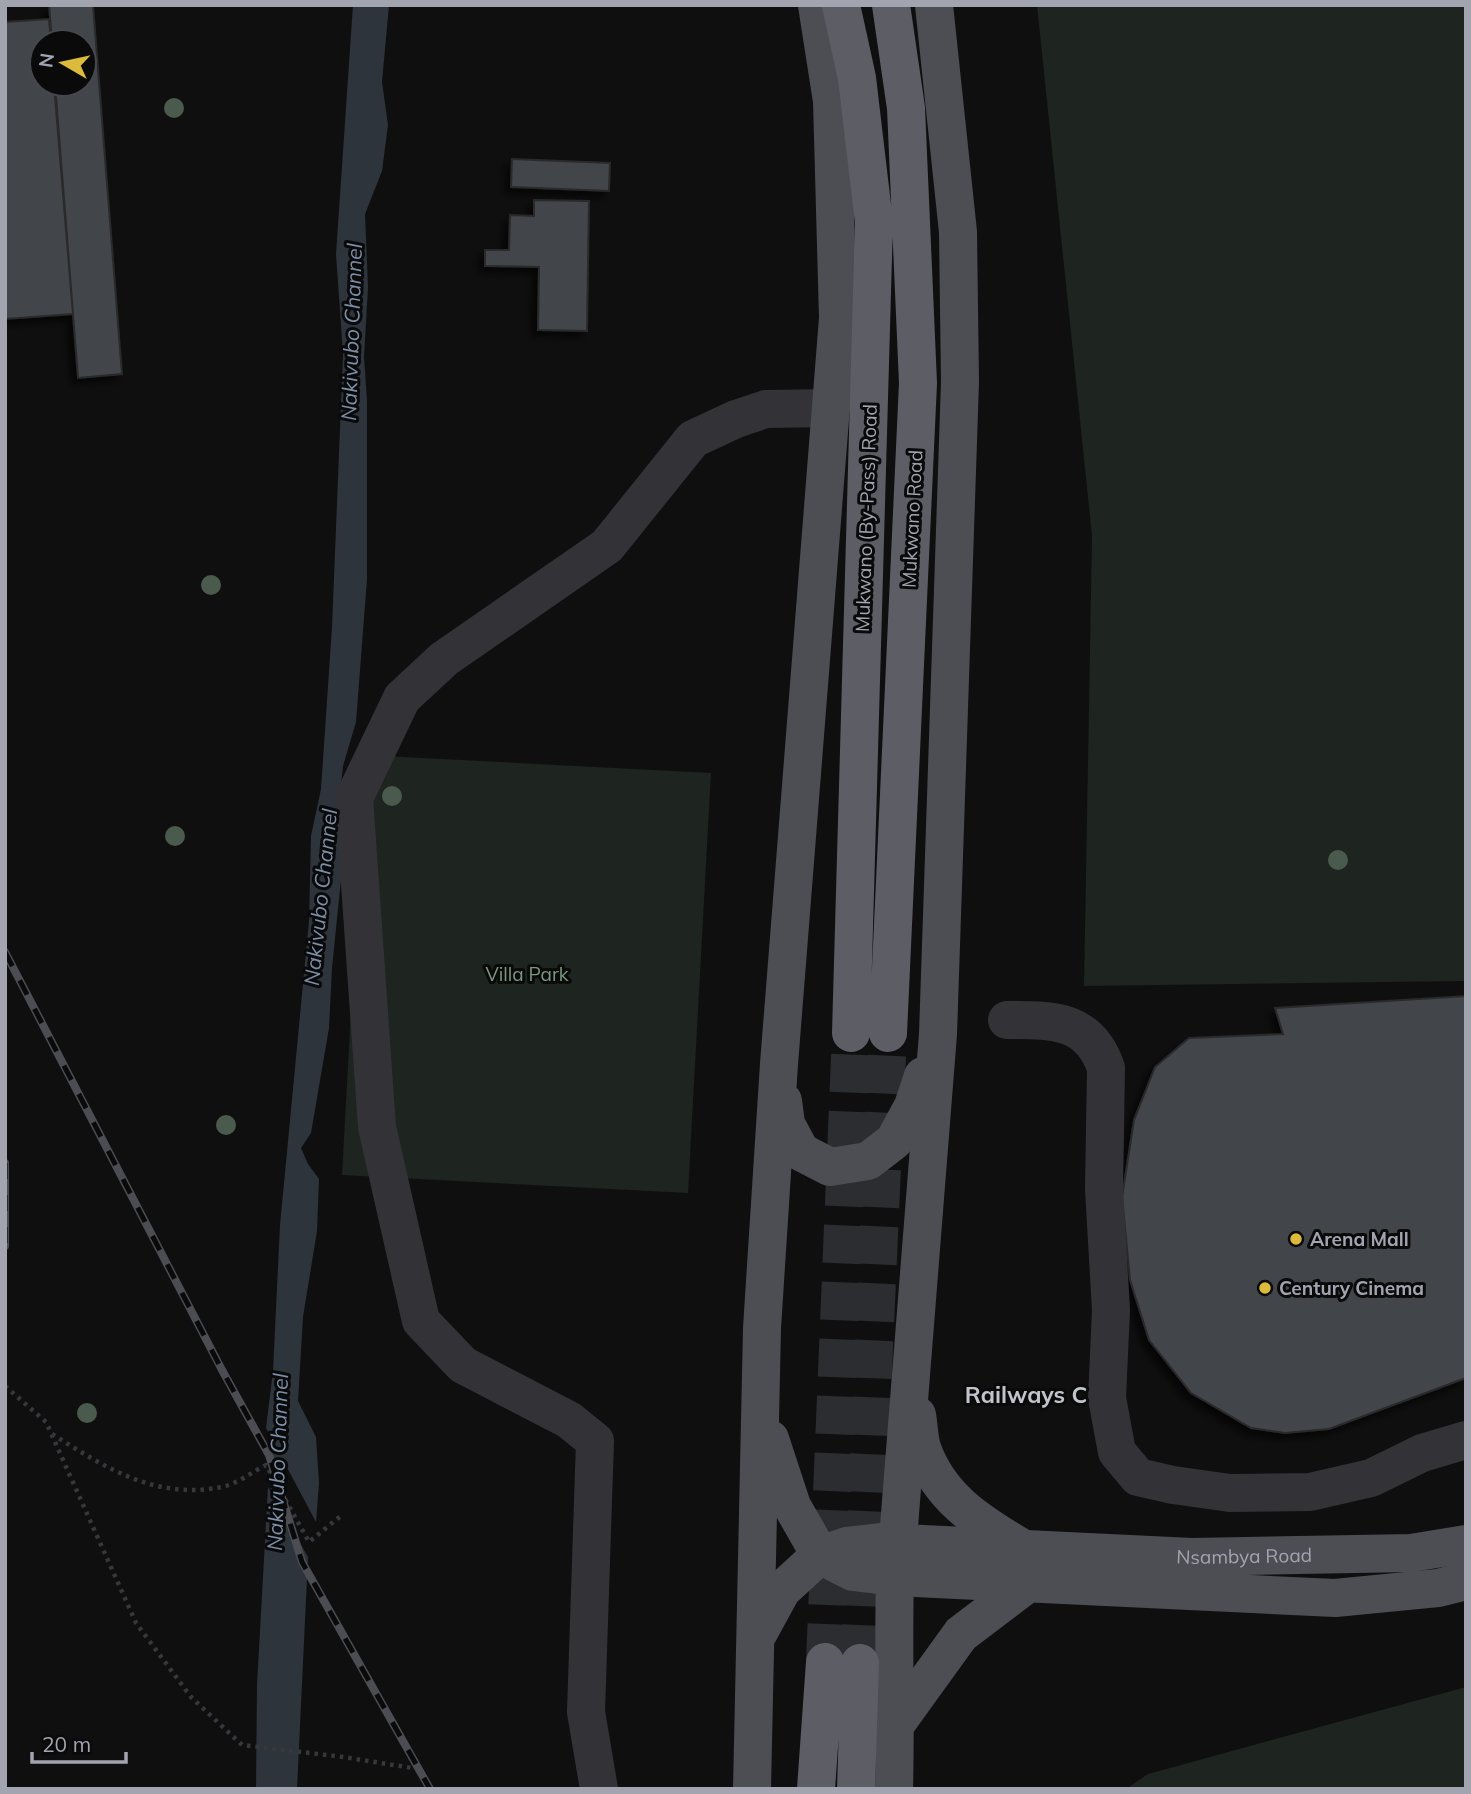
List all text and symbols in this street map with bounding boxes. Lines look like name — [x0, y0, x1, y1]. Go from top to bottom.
north arrow — [28, 28, 98, 98]
text: N — [33, 51, 59, 69]
water label: Nakivubo Channel — [335, 243, 367, 421]
street label: Mukwano (By-Pass) Road — [850, 404, 882, 632]
street label: Mukwano Road — [896, 449, 928, 589]
water label: Nakivubo Channel — [298, 807, 342, 987]
park label: Villa Park — [485, 962, 569, 986]
place label: Arena Mall — [1310, 1227, 1409, 1251]
marker: Arena Mall — [1288, 1231, 1304, 1247]
place label: Century Cinema — [1279, 1276, 1424, 1300]
marker: Century Cinema — [1257, 1280, 1273, 1296]
water label: Nakivubo Channel — [261, 1373, 293, 1551]
district label: Railways C — [965, 1380, 1087, 1409]
street label: Nsambya Road — [1176, 1543, 1312, 1569]
scale bar — [32, 1720, 126, 1764]
text: 20 m — [42, 1731, 91, 1757]

